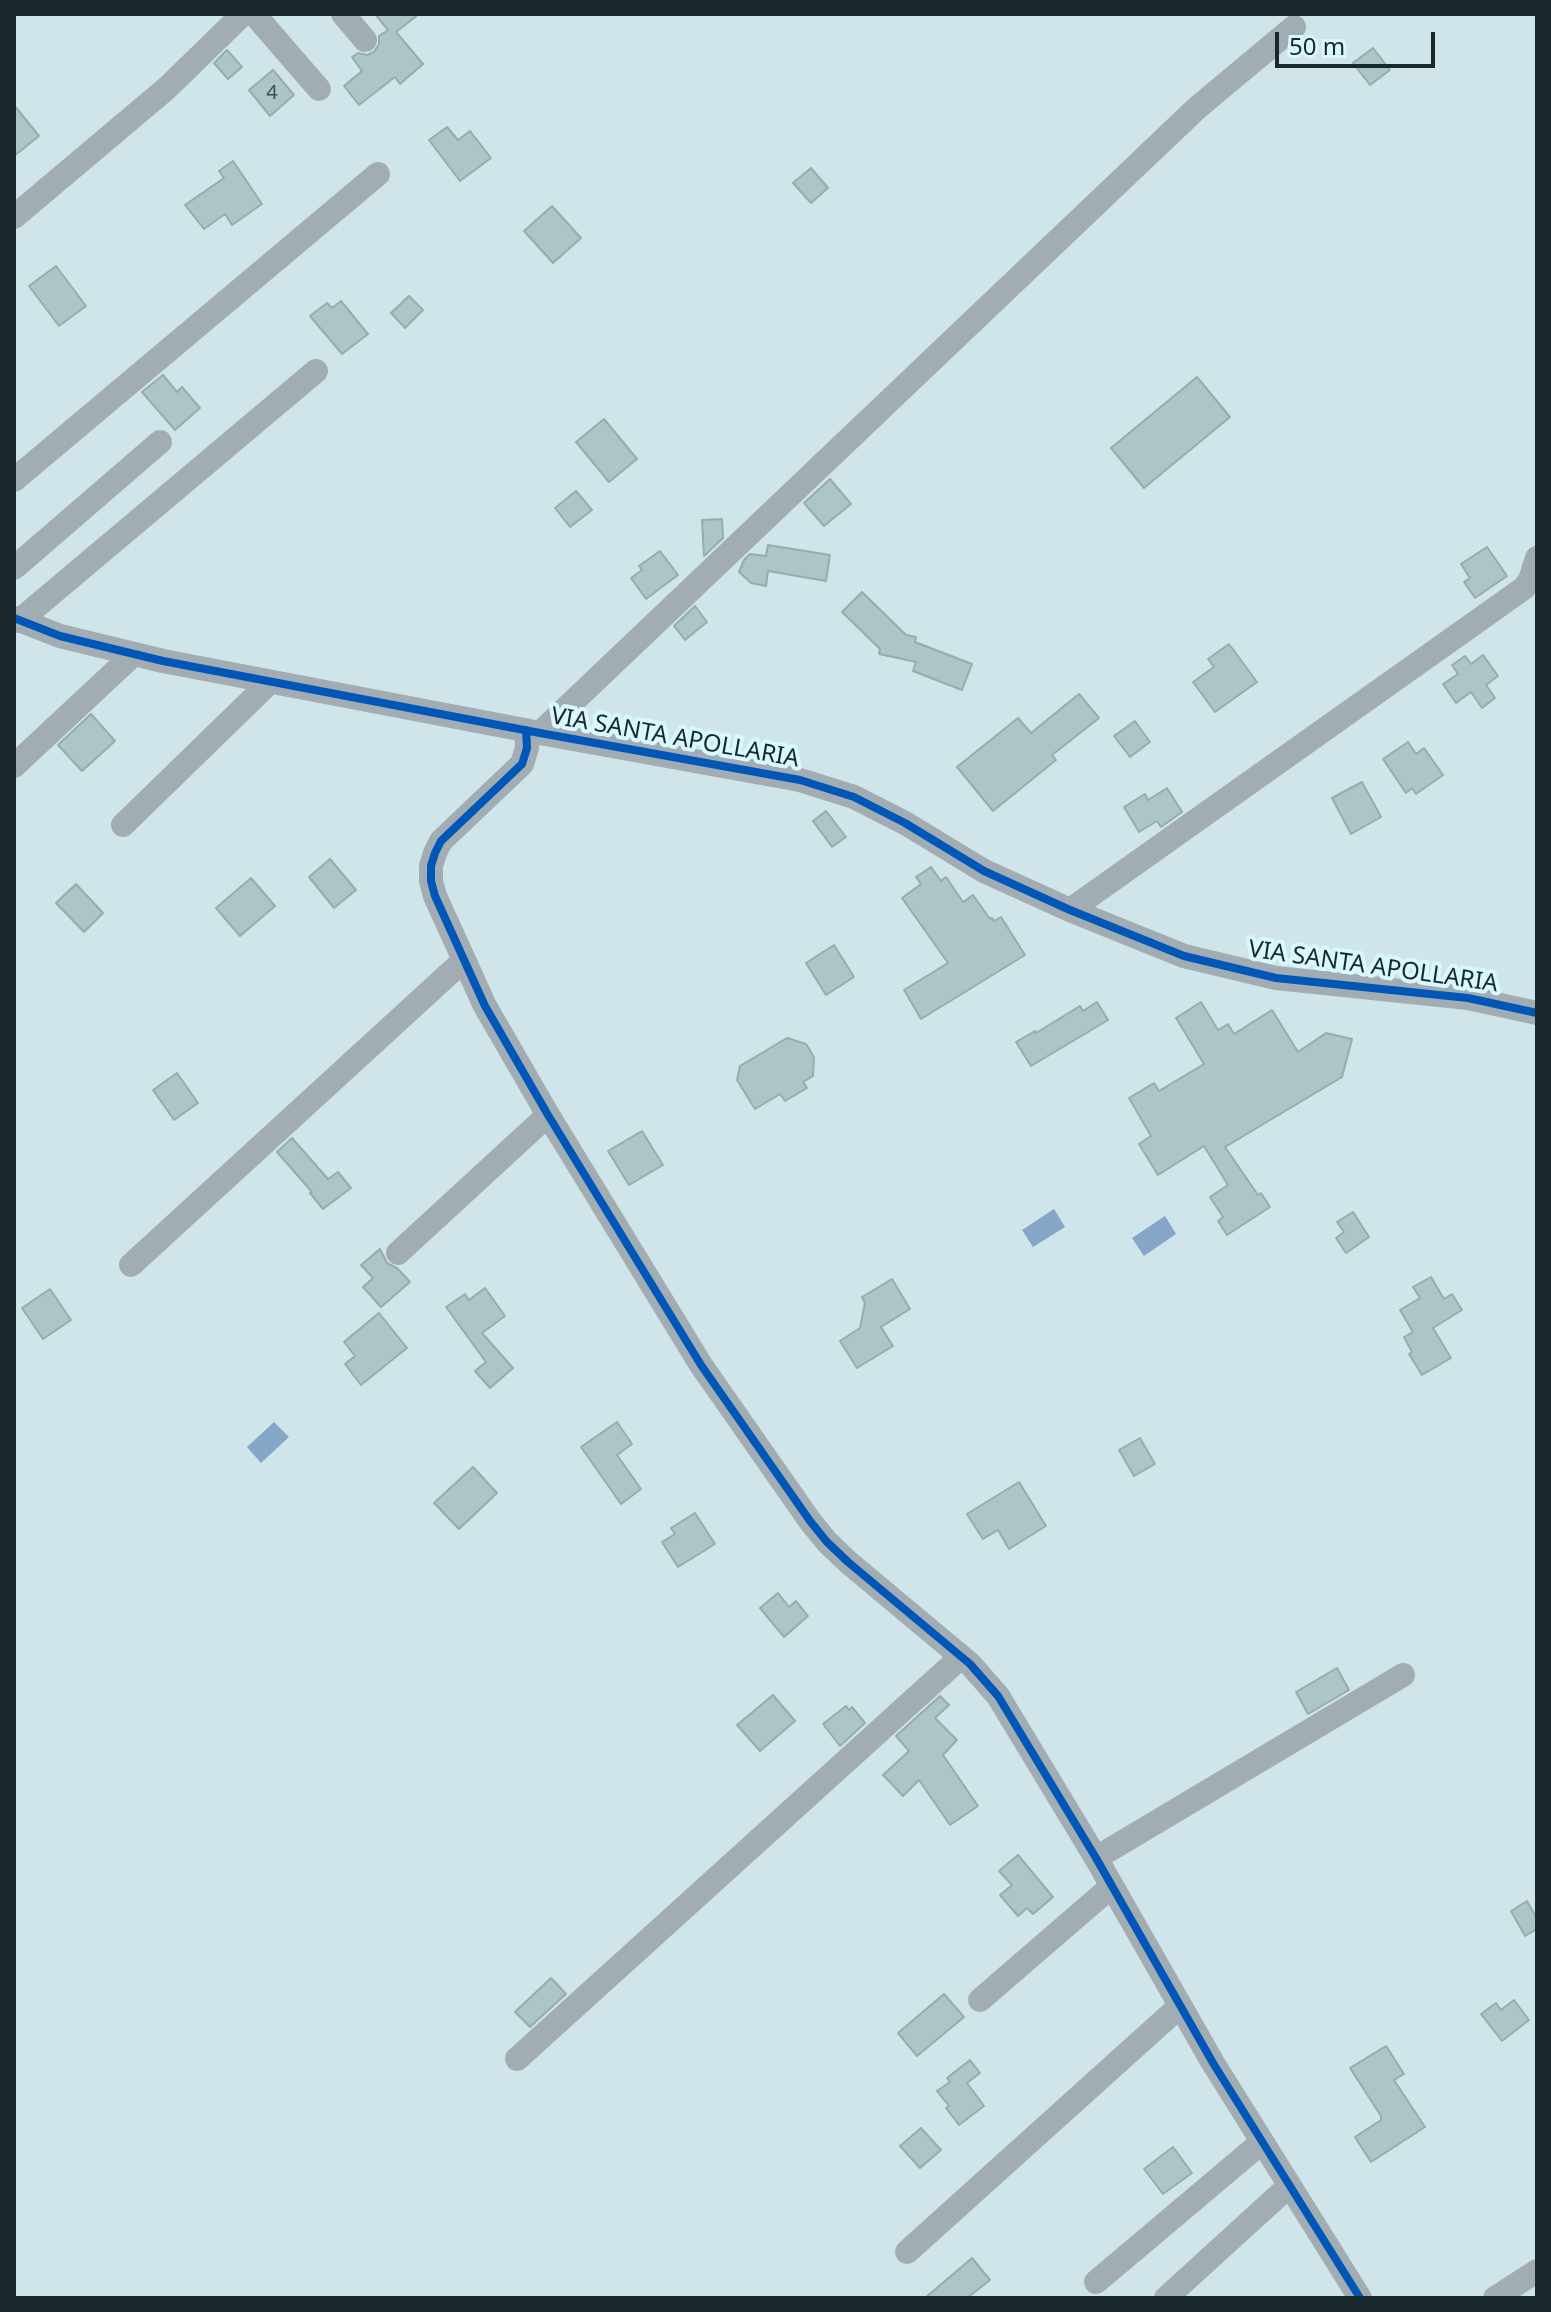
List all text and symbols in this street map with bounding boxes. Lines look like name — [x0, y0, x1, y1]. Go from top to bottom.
scale bar — [1279, 16, 1439, 66]
text: 50 m — [1289, 29, 1345, 62]
house number: 4 — [266, 81, 278, 105]
street label: VIA SANTA APOLLARIA — [549, 702, 801, 774]
street label: VIA SANTA APOLLARIA — [1246, 935, 1500, 999]

